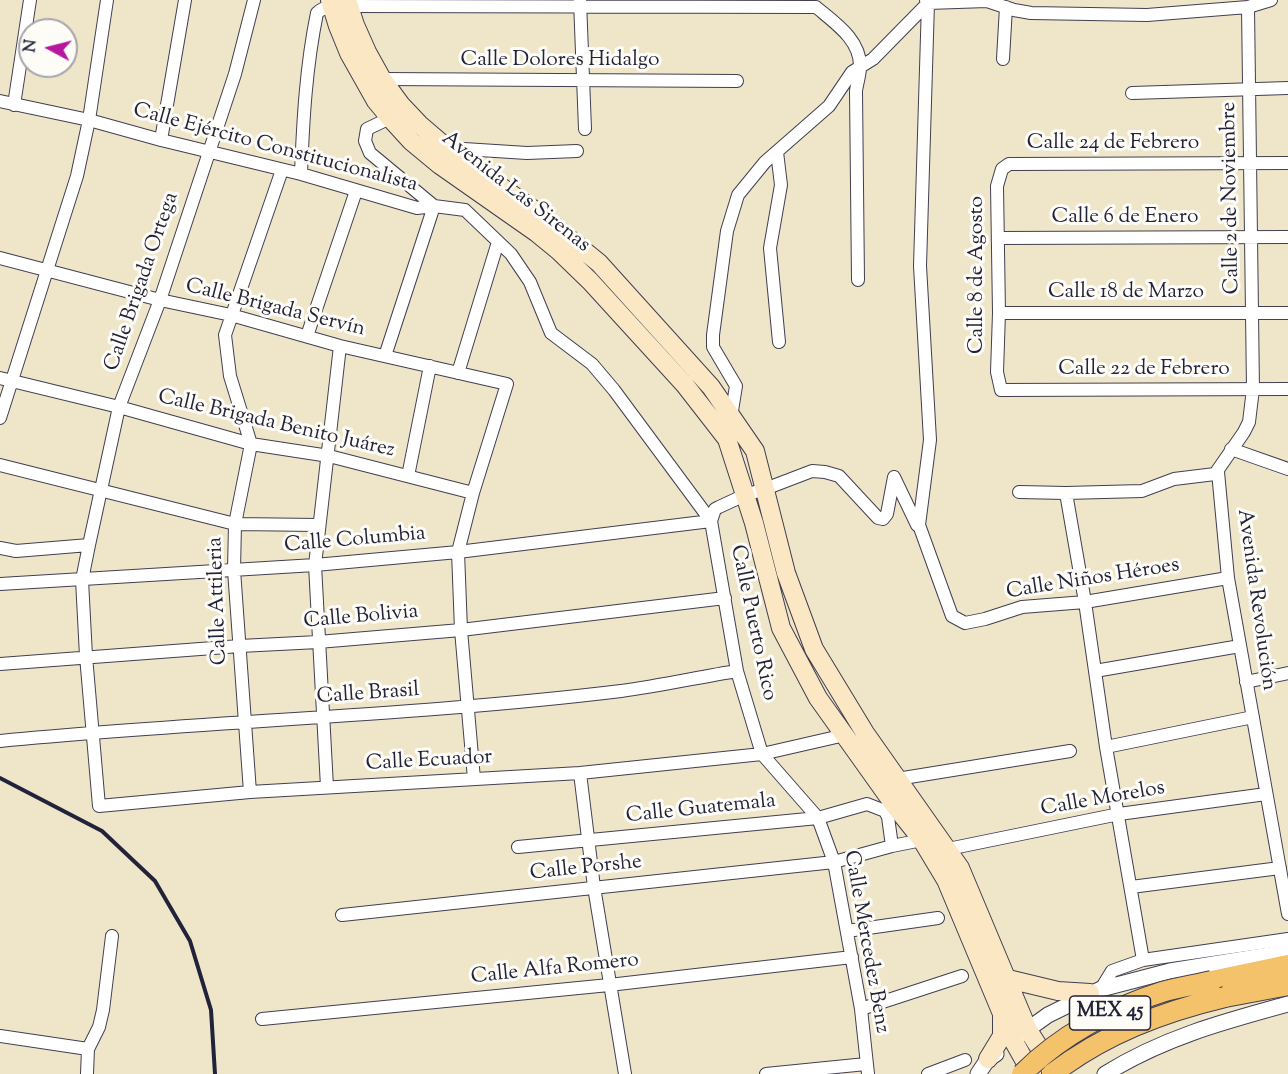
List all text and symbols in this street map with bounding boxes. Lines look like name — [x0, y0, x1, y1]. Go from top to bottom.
north arrow — [18, 18, 78, 78]
text: N — [19, 38, 44, 54]
street label: Calle Dolores Hidalgo — [461, 48, 659, 74]
street label: Calle Ejército Constitucionalista — [130, 99, 420, 199]
street label: Calle 2 de Noviembre — [1218, 102, 1246, 294]
street label: Avenida Las Sirenas — [436, 127, 594, 259]
street label: Calle 24 de Febrero — [1027, 131, 1199, 157]
street label: Calle Brigada Ortega — [101, 189, 185, 375]
street label: Calle 8 de Agosto — [965, 196, 991, 354]
street label: Calle 6 de Enero — [1052, 205, 1198, 231]
street label: Calle Brigada Servín — [183, 274, 367, 344]
street label: Calle 18 de Marzo — [1048, 280, 1204, 306]
street label: Calle 22 de Febrero — [1058, 357, 1230, 383]
street label: Calle Brigada Benito Juárez — [155, 385, 397, 465]
street label: Avenida Revolución — [1230, 508, 1280, 692]
street label: Calle Columbia — [283, 522, 427, 560]
street label: Calle Attileria — [204, 536, 234, 666]
street label: Calle Puerto Rico — [723, 543, 781, 703]
street label: Calle Niños Héroes — [1005, 554, 1181, 606]
street label: Calle Bolivia — [303, 600, 419, 636]
street label: Calle Brasil — [316, 679, 420, 711]
street label: Calle Ecuador — [365, 746, 493, 778]
street label: Calle Morelos — [1039, 777, 1167, 823]
street label: Calle Guatemala — [625, 790, 777, 830]
street label: Calle Mercedez Benz — [837, 849, 893, 1035]
street label: Calle Porshe — [529, 851, 643, 887]
street label: Calle Alfa Romero — [470, 949, 640, 991]
road number: MEX 45 — [1070, 996, 1150, 1030]

